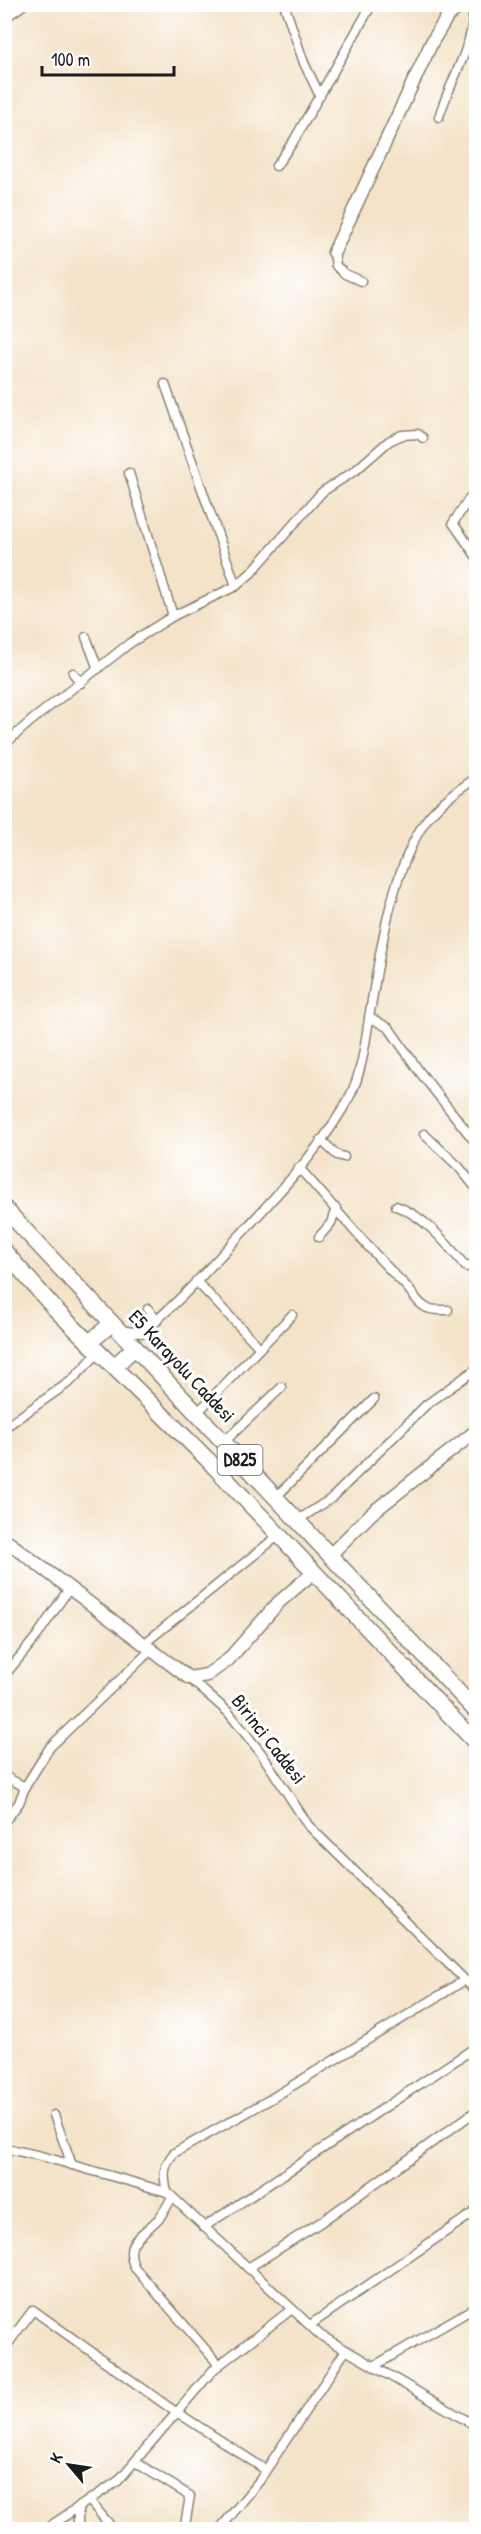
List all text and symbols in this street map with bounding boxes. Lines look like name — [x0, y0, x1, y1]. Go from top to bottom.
scale bar — [42, 39, 174, 77]
text: 100 m — [51, 47, 90, 72]
street label: E5 Karayolu Caddesi — [123, 1304, 242, 1428]
road number: D825 — [218, 1445, 262, 1475]
street label: Birinci Caddesi — [226, 1688, 313, 1789]
north arrow — [39, 2435, 99, 2495]
text: K — [44, 2448, 68, 2467]

